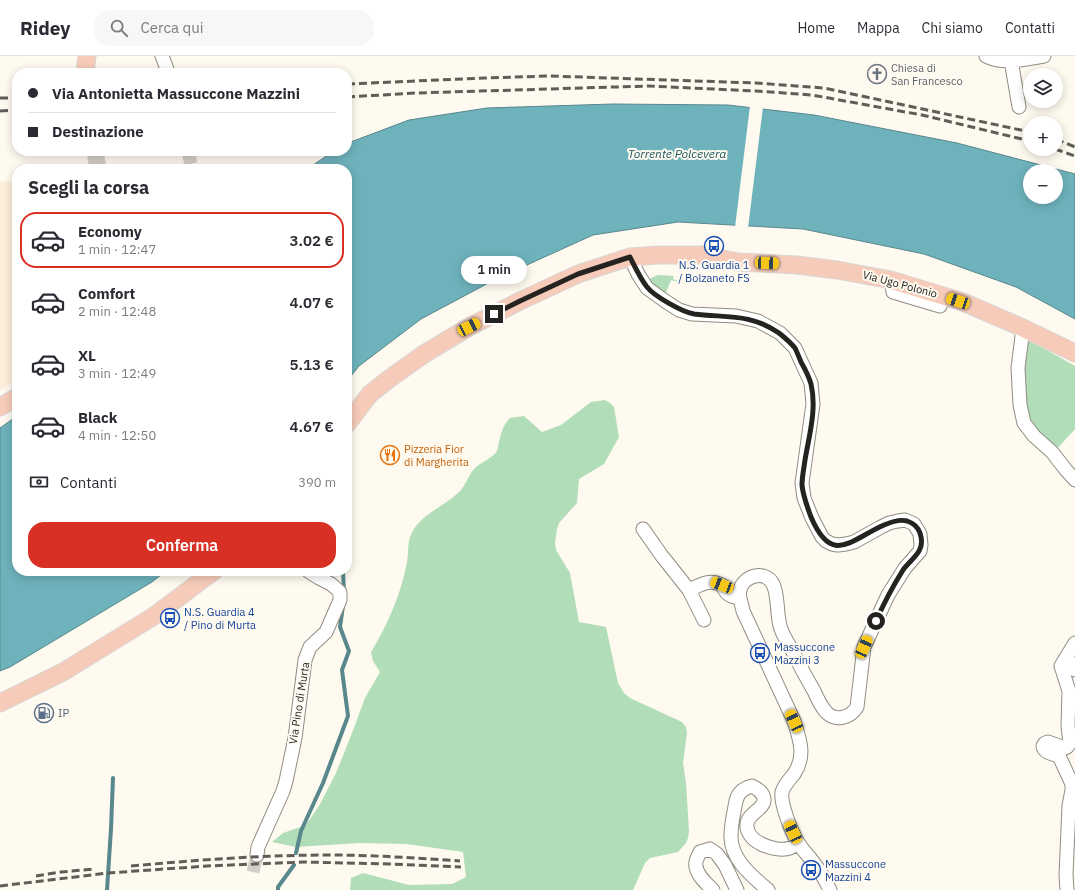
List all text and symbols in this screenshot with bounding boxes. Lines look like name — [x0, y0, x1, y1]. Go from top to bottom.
search box — [94, 10, 374, 46]
text: Ridey — [20, 16, 70, 40]
icon: search — [108, 17, 130, 39]
text: Cerca qui — [140, 18, 204, 37]
text: Home — [797, 19, 835, 37]
text: Mappa — [857, 19, 900, 37]
text: Chi siamo — [922, 19, 983, 37]
text: Contatti — [1005, 19, 1055, 37]
place label: Chiesa di San Francesco — [891, 61, 963, 88]
church icon: Chiesa di San Francesco — [866, 63, 888, 85]
map controls — [1023, 68, 1063, 204]
button: layers — [1023, 68, 1063, 108]
text: Via Antonietta Massuccone Mazzini — [52, 84, 300, 103]
button: + — [1023, 116, 1063, 156]
text: Destinazione — [52, 122, 144, 141]
water label: Torrente Polcevera — [628, 146, 726, 161]
button: − — [1023, 164, 1063, 204]
text: Scegli la corsa — [28, 176, 149, 199]
icon: car — [30, 222, 66, 258]
text: Economy — [78, 222, 142, 241]
text: 3.02 € — [290, 231, 334, 250]
bus stop icon: N.S. Guardia 1 / Bolzaneto FS — [703, 235, 725, 257]
text: 1 min · 12:47 — [78, 241, 156, 258]
callout: 1 min — [461, 256, 527, 284]
car — [755, 257, 779, 269]
place label: N.S. Guardia 1 / Bolzaneto FS — [678, 258, 750, 285]
text: 1 min — [477, 261, 511, 278]
street label: Via Ugo Polonio — [861, 267, 939, 301]
icon: car — [30, 284, 66, 320]
text: Comfort — [78, 284, 135, 303]
car — [945, 292, 971, 310]
text: 4.07 € — [290, 293, 334, 312]
text: 2 min · 12:48 — [78, 303, 156, 320]
route end — [485, 305, 503, 323]
car — [456, 316, 482, 338]
icon: car — [30, 346, 66, 382]
text: XL — [78, 346, 96, 365]
text: 5.13 € — [290, 355, 334, 374]
text: 3 min · 12:49 — [78, 365, 156, 382]
icon: car — [30, 408, 66, 444]
text: Black — [78, 408, 118, 427]
text: 4.67 € — [290, 417, 334, 436]
text: 4 min · 12:50 — [78, 427, 156, 444]
place label: Pizzeria Fior di Margherita — [404, 442, 469, 469]
restaurant icon: Pizzeria Fior di Margherita — [379, 444, 401, 466]
icon: cash — [28, 471, 50, 493]
text: Contanti — [60, 473, 117, 492]
text: 390 m — [298, 474, 336, 491]
button: Conferma — [28, 522, 336, 568]
car — [709, 575, 735, 595]
place label: N.S. Guardia 4 / Pino di Murta — [184, 605, 256, 632]
bus stop icon: N.S. Guardia 4 / Pino di Murta — [159, 607, 181, 629]
route start — [867, 612, 885, 630]
car — [854, 634, 874, 660]
place label: Massuccone Mazzini 3 — [774, 640, 835, 667]
bus stop icon: Massuccone Mazzini 3 — [749, 642, 771, 664]
street label: Via Pino di Murta — [286, 661, 312, 745]
fuel station icon: IP — [33, 702, 55, 724]
place label: IP — [58, 706, 69, 720]
car — [783, 708, 805, 734]
car — [782, 819, 804, 845]
place label: Massuccone Mazzini 4 — [825, 857, 886, 884]
bus stop icon: Massuccone Mazzini 4 — [800, 859, 822, 881]

